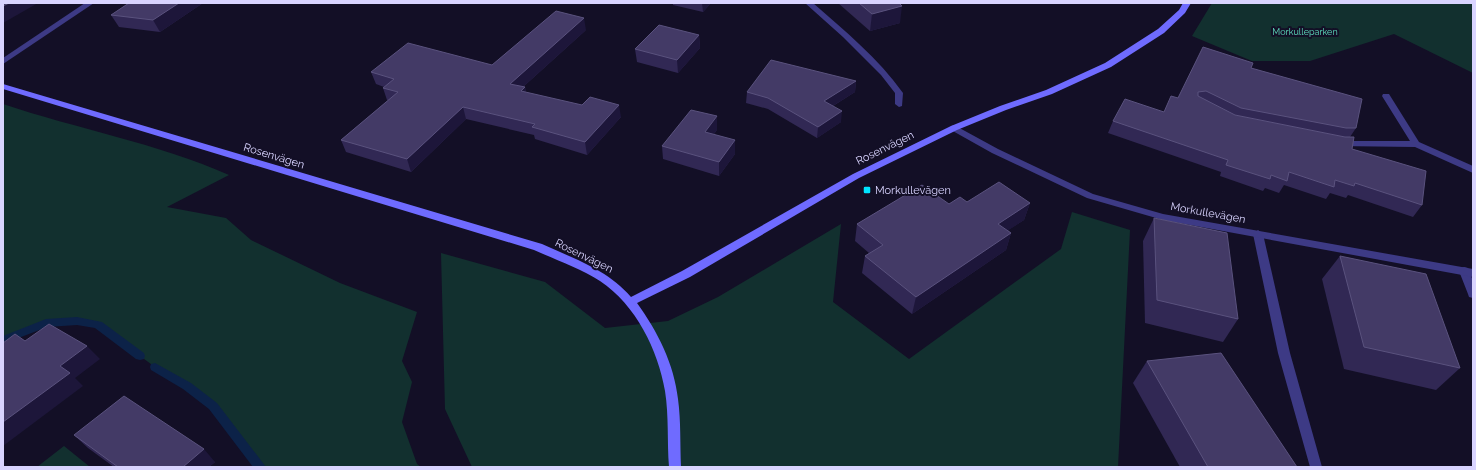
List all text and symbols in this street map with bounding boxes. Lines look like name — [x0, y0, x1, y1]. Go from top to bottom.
park label: Morkulleparken — [1272, 27, 1338, 37]
street label: Rosenvägen — [854, 128, 916, 168]
street label: Rosenvägen — [242, 141, 306, 171]
place label: Morkullevägen — [875, 184, 951, 197]
marker: Morkullevägen — [862, 185, 872, 195]
street label: Morkullevägen — [1169, 200, 1247, 226]
street label: Rosenvägen — [553, 236, 615, 276]

